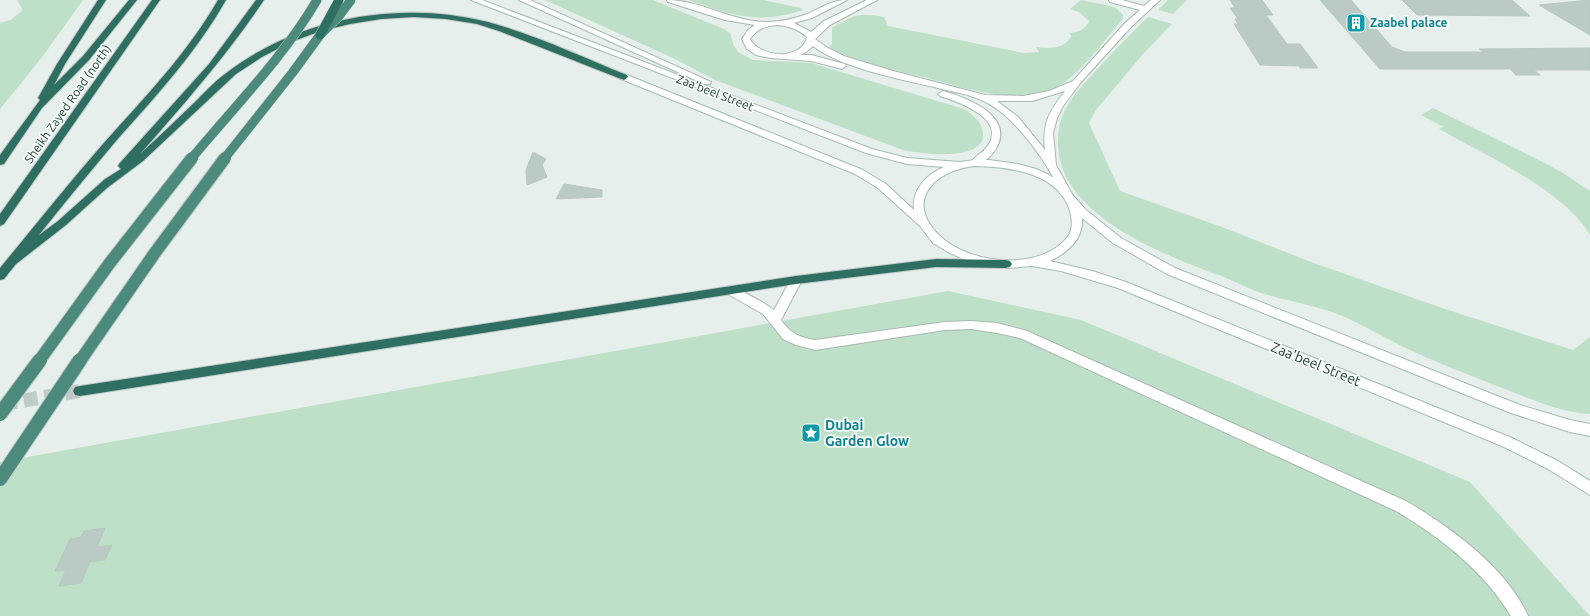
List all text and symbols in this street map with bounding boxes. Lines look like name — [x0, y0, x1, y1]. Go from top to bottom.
building icon: Zaabel palace — [1345, 12, 1367, 34]
place label: Zaabel palace — [1370, 16, 1448, 29]
street label: Sheikh Zayed Road (north) — [22, 42, 114, 166]
street label: Zaa'beel Street — [675, 72, 756, 113]
street label: Zaa'beel Street — [1269, 339, 1364, 389]
place label: Dubai Garden Glow — [825, 417, 909, 449]
place icon: Dubai Garden Glow — [800, 422, 822, 444]

